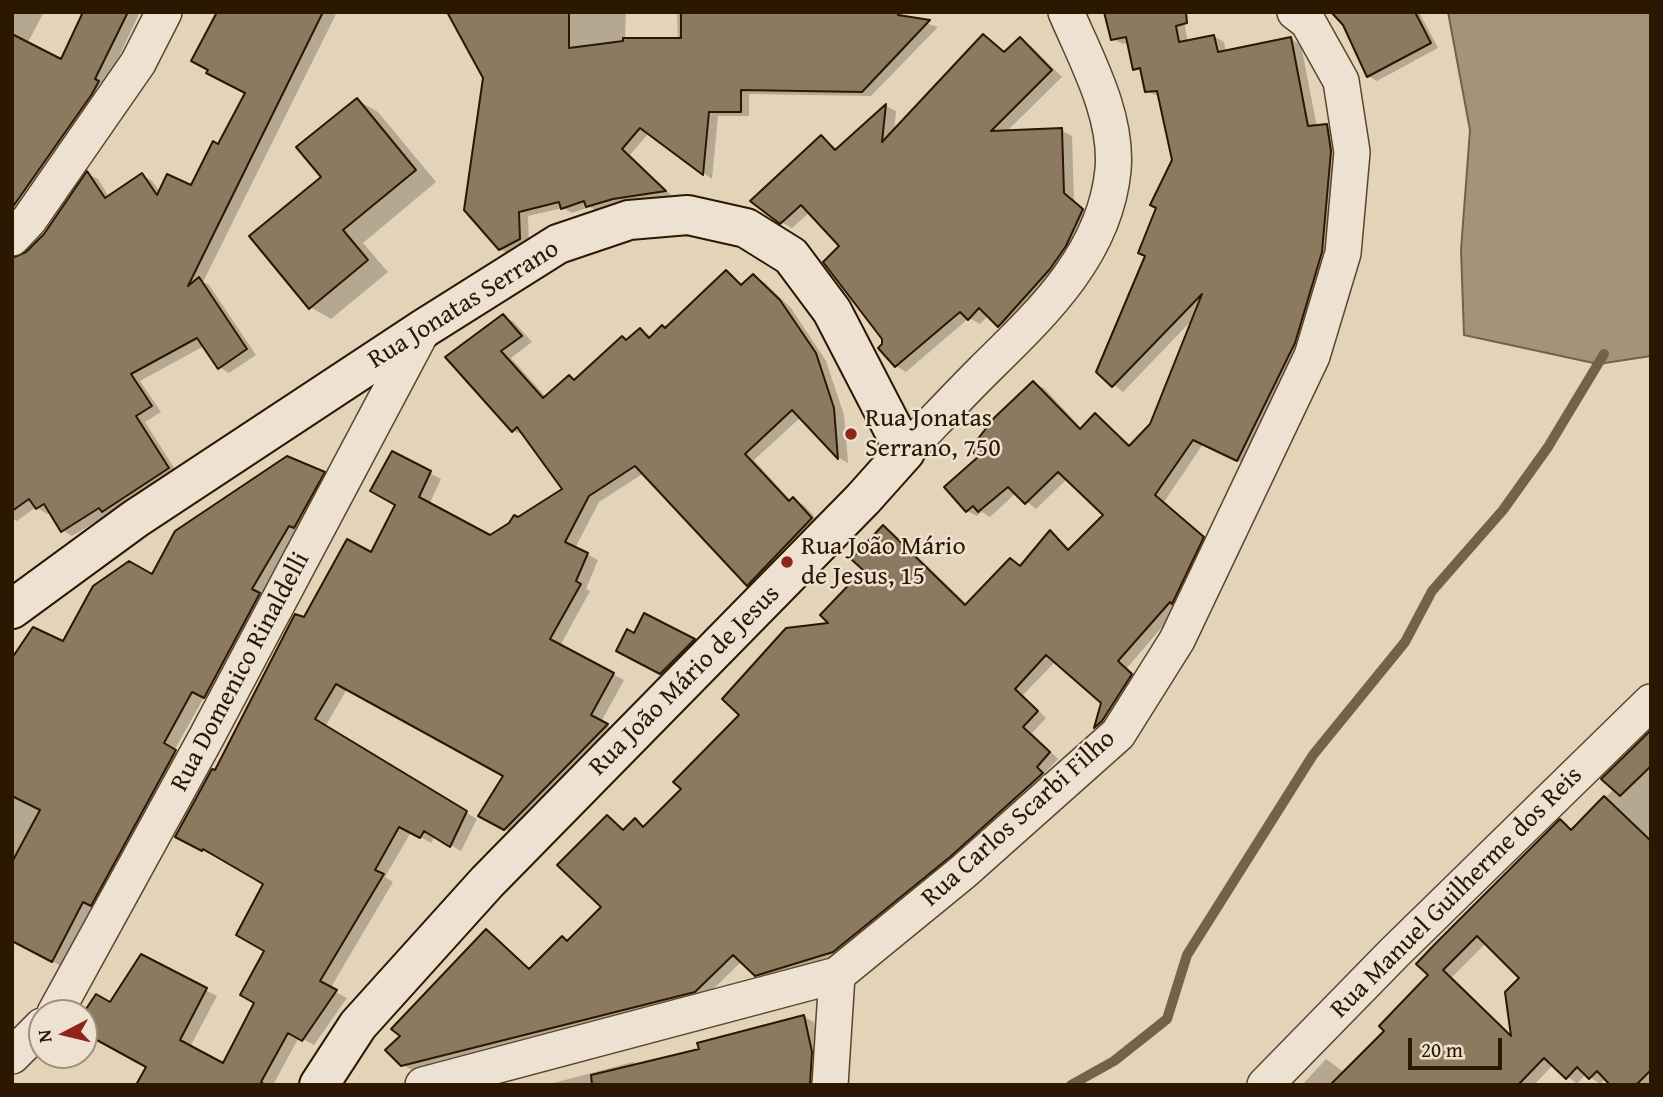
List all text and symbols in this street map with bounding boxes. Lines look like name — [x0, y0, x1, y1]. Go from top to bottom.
street label: Rua Jonatas Serrano — [363, 234, 565, 376]
place label: Rua Jonatas Serrano, 750 — [865, 403, 1001, 464]
marker: Rua Jonatas Serrano, 750 — [843, 426, 859, 442]
place label: Rua João Mário de Jesus, 15 — [801, 531, 966, 592]
street label: Rua Domenico Rinaldelli — [165, 547, 317, 797]
marker: Rua João Mário de Jesus, 15 — [779, 554, 795, 570]
street label: Rua João Mário de Jesus — [583, 579, 787, 783]
street label: Rua Carlos Scarbi Filho — [916, 724, 1122, 914]
street label: Rua Manuel Guilherme dos Reis — [1325, 761, 1589, 1025]
north arrow — [28, 999, 98, 1069]
scale bar — [1411, 1024, 1506, 1068]
text: N — [29, 1028, 59, 1044]
text: 20 m — [1421, 1034, 1463, 1065]

